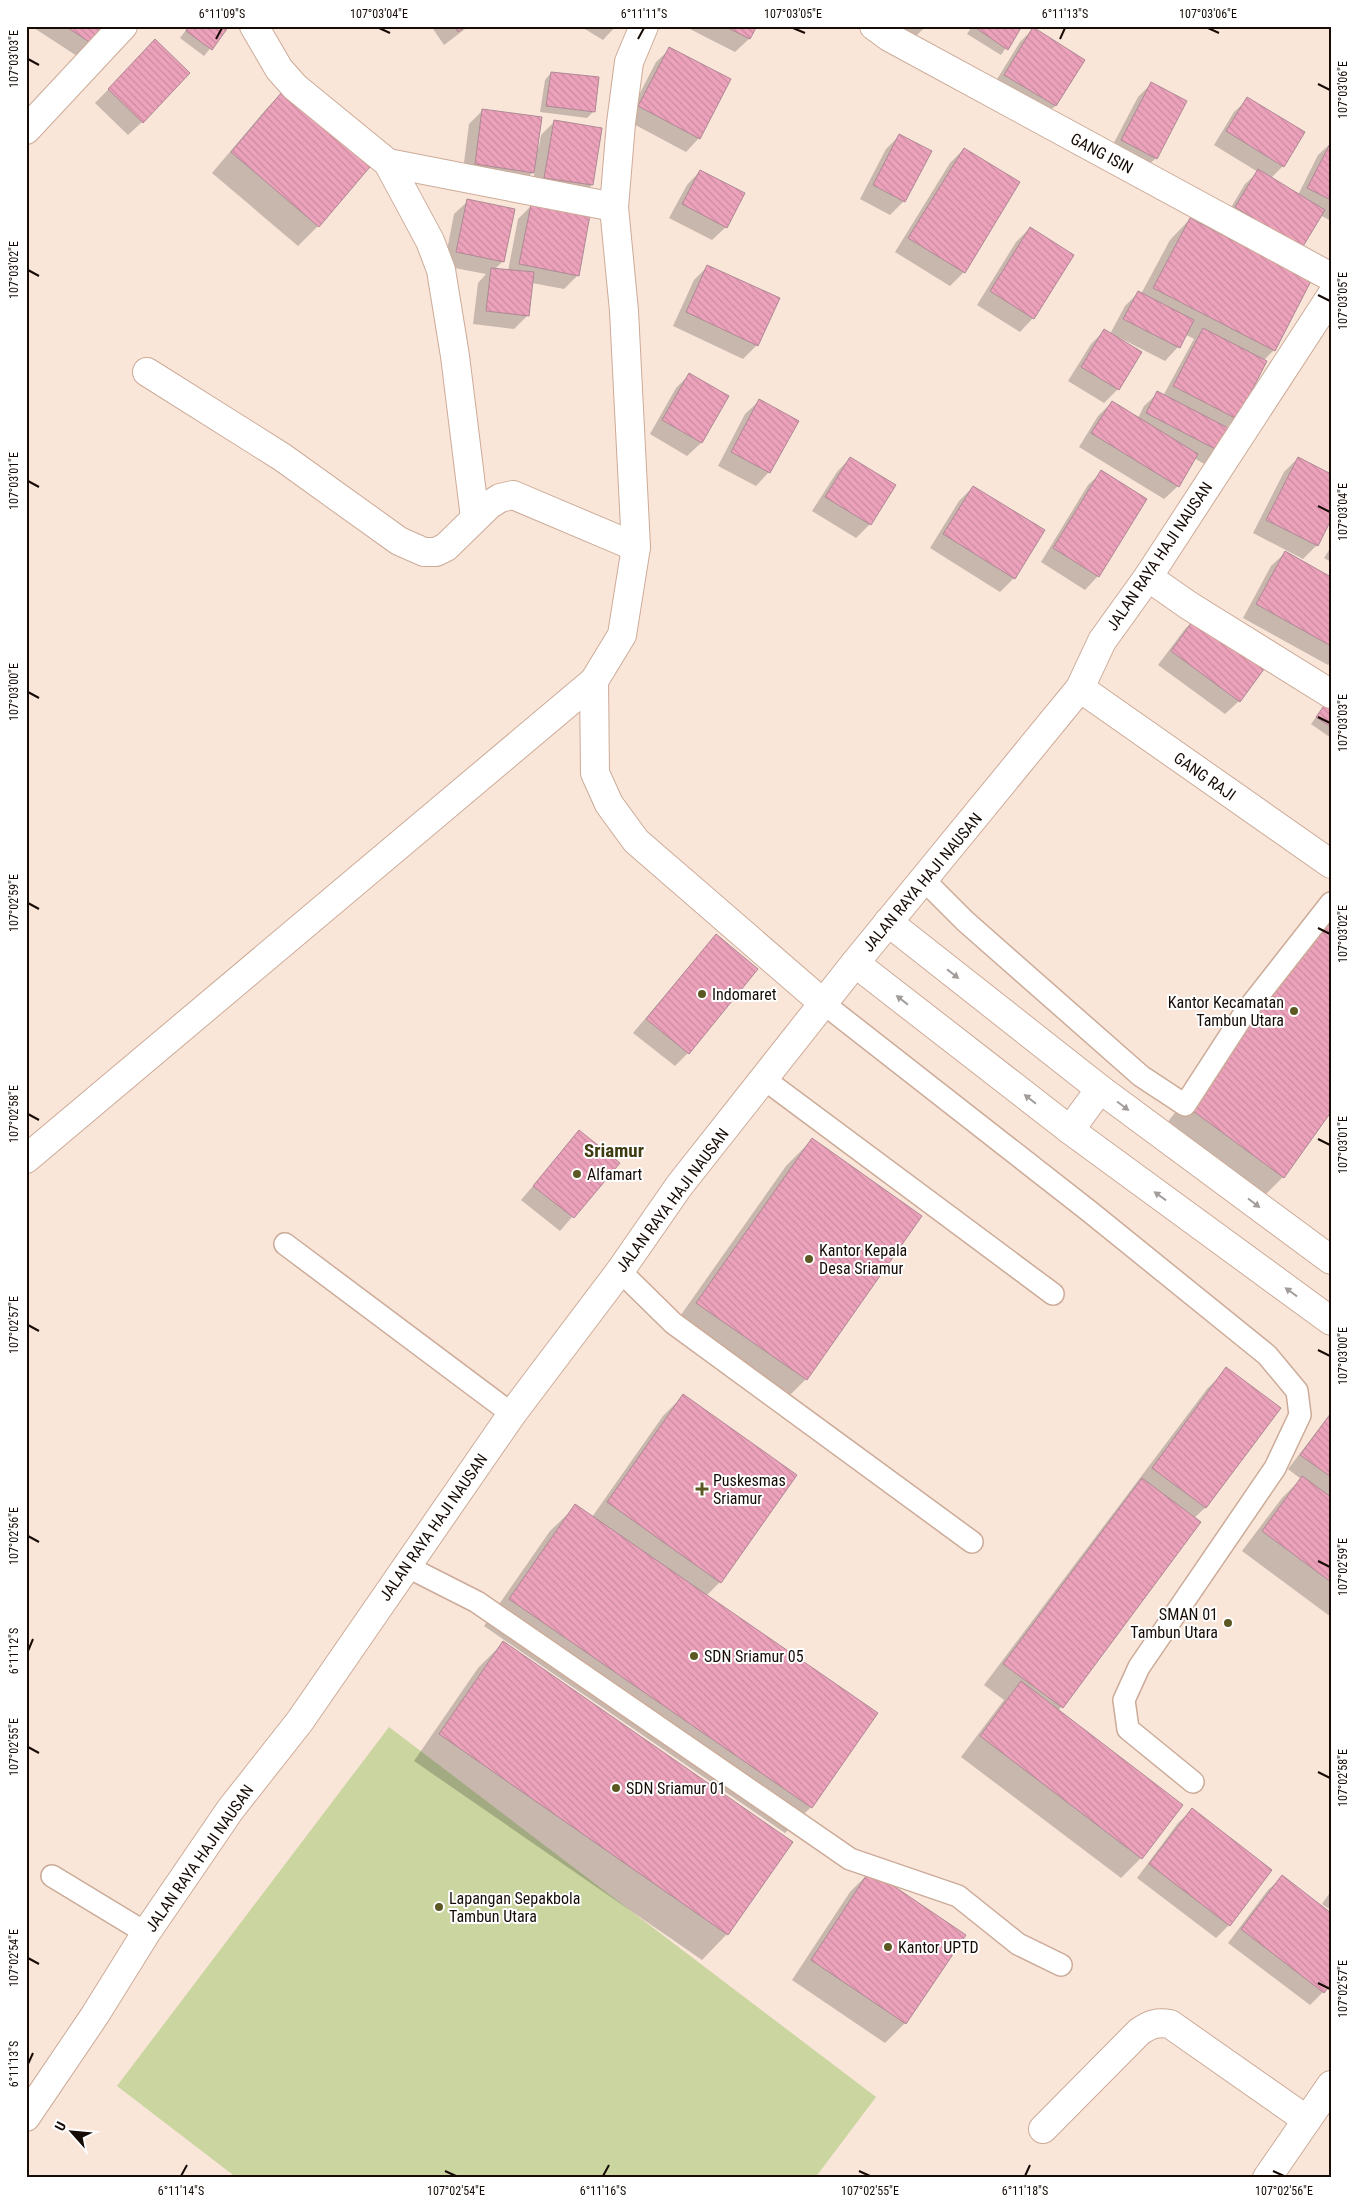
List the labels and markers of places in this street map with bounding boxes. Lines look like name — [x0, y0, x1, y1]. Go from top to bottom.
place label: Indomaret — [712, 985, 777, 1004]
marker: Indomaret — [696, 988, 708, 1000]
place label: Kantor Kecamatan Tambun Utara — [1168, 993, 1284, 1030]
marker: Kantor Kecamatan Tambun Utara — [1288, 1005, 1300, 1017]
place label: Alfamart — [587, 1165, 643, 1184]
marker: Alfamart — [571, 1168, 583, 1180]
place label: Kantor Kepala Desa Sriamur — [819, 1241, 907, 1278]
marker: Kantor Kepala Desa Sriamur — [803, 1253, 815, 1265]
place label: Puskesmas Sriamur — [713, 1471, 786, 1508]
marker: Puskesmas Sriamur — [695, 1482, 709, 1496]
place label: SMAN 01 Tambun Utara — [1130, 1605, 1218, 1642]
marker: SMAN 01 Tambun Utara — [1222, 1617, 1234, 1629]
place label: SDN Sriamur 05 — [704, 1647, 804, 1666]
marker: SDN Sriamur 05 — [688, 1650, 700, 1662]
place label: SDN Sriamur 01 — [626, 1779, 726, 1798]
marker: SDN Sriamur 01 — [610, 1782, 622, 1794]
place label: Lapangan Sepakbola Tambun Utara — [449, 1889, 580, 1926]
marker: Lapangan Sepakbola Tambun Utara — [433, 1901, 445, 1913]
place label: Kantor UPTD — [898, 1938, 979, 1957]
marker: Kantor UPTD — [882, 1941, 894, 1953]

